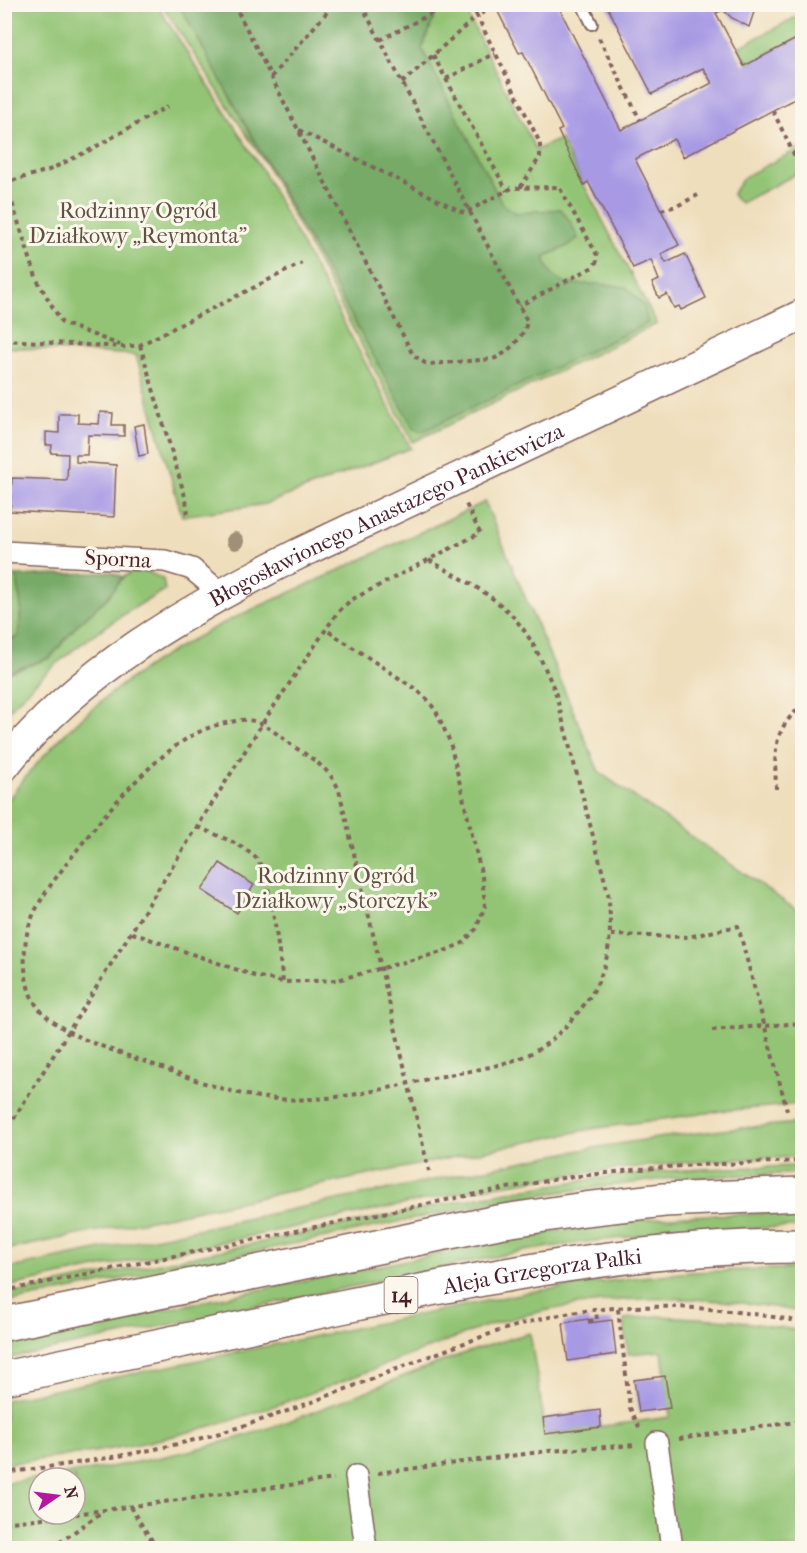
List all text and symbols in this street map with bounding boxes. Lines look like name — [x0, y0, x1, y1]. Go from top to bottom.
park label: Rodzinny Ogród Działkowy „Reymonta” — [29, 198, 247, 249]
street label: Błogosławionego Anastazego Pankiewicza — [204, 418, 569, 613]
street label: Sporna — [84, 544, 153, 574]
park label: Rodzinny Ogród Działkowy „Storczyk” — [235, 863, 437, 914]
street label: Aleja Grzegorza Palki — [440, 1243, 644, 1300]
road number: 14 — [384, 1277, 418, 1313]
north arrow — [27, 1466, 87, 1526]
text: N — [60, 1484, 82, 1502]

